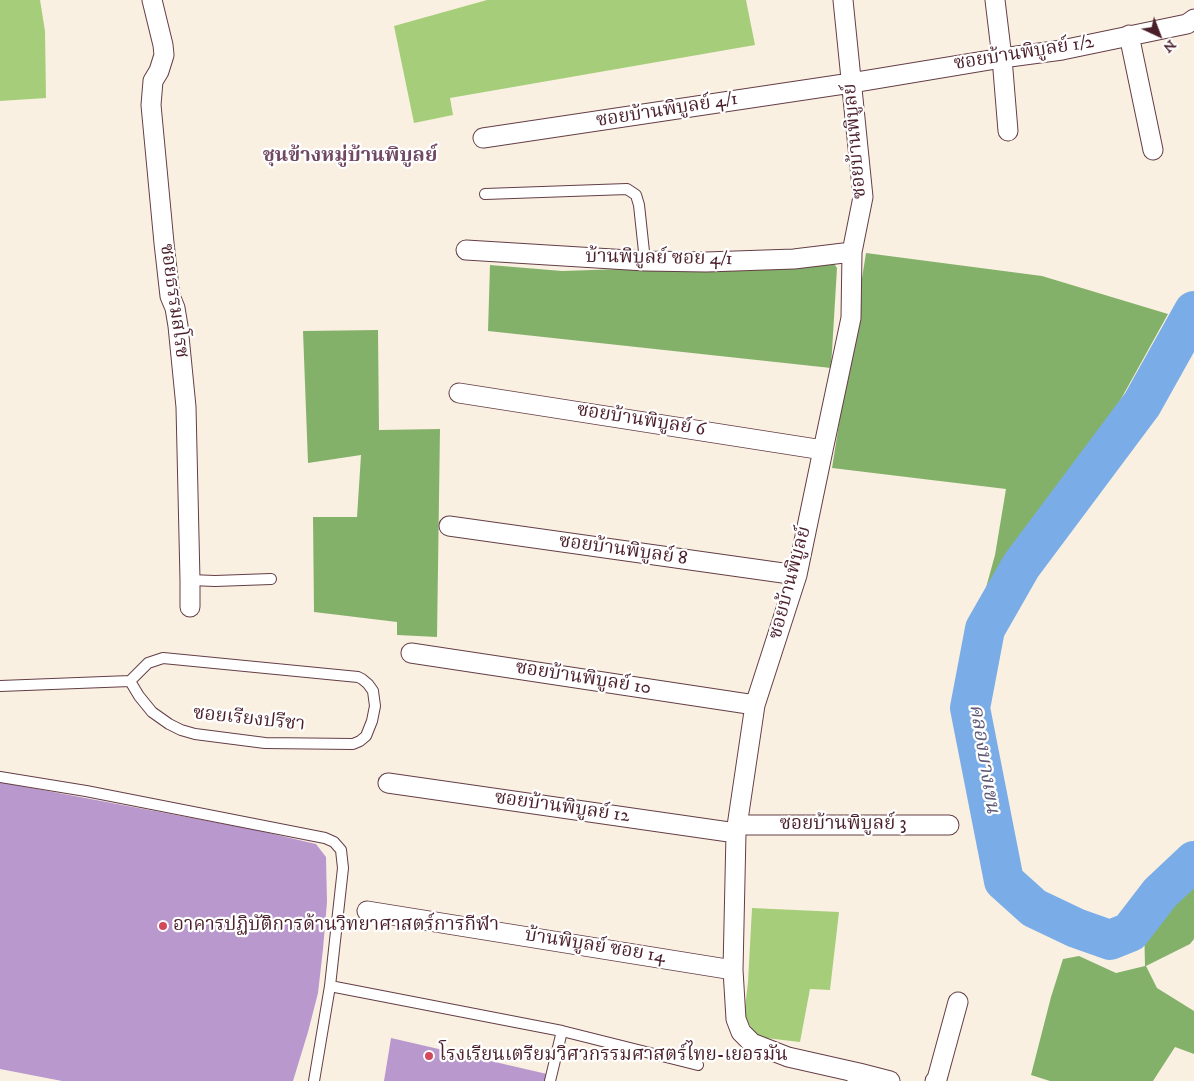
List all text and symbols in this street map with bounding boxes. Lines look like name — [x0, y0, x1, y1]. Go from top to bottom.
north arrow — [1134, 10, 1184, 60]
street label: ซอยบ้านพิบูลย์ 1/2 — [952, 32, 1096, 76]
text: N — [1159, 35, 1180, 56]
street label: ซอยบ้านพิบูลย์ — [840, 82, 872, 200]
street label: ซอยบ้านพิบูลย์ 4/1 — [595, 89, 739, 133]
district label: ชุนข้างหมู่บ้านพิบูลย์ — [263, 145, 437, 169]
street label: ซอยธรรมสโรช — [154, 242, 192, 360]
street label: บ้านพิบูลย์ ซอย 4/1 — [585, 246, 733, 272]
street label: ซอยบ้านพิบูลย์ 6 — [575, 400, 707, 442]
street label: ซอยบ้านพิบูลย์ — [765, 524, 817, 642]
street label: ซอยบ้านพิบูลย์ 8 — [557, 531, 689, 571]
street label: ซอยบ้านพิบูลย์ 10 — [513, 657, 653, 701]
street label: ซอยเรียงปรีชา — [192, 703, 306, 737]
water label: คลองบางเขน — [963, 703, 1003, 815]
street label: ซอยบ้านพิบูลย์ 12 — [493, 787, 631, 829]
street label: ซอยบ้านพิบูลย์ 3 — [779, 814, 907, 836]
place label: อาคารปฏิบัติการด้านวิทยาศาสตร์การกีฬา — [173, 915, 499, 937]
marker: อาคารปฏิบัติการด้านวิทยาศาสตร์การกีฬา — [157, 920, 169, 932]
street label: บ้านพิบูลย์ ซอย 14 — [523, 925, 667, 969]
place label: โรงเรียนเตรียมวิศวกรรมศาสตร์ไทย-เยอรมัน — [439, 1045, 788, 1067]
marker: โรงเรียนเตรียมวิศวกรรมศาสตร์ไทย-เยอรมัน — [423, 1050, 435, 1062]

